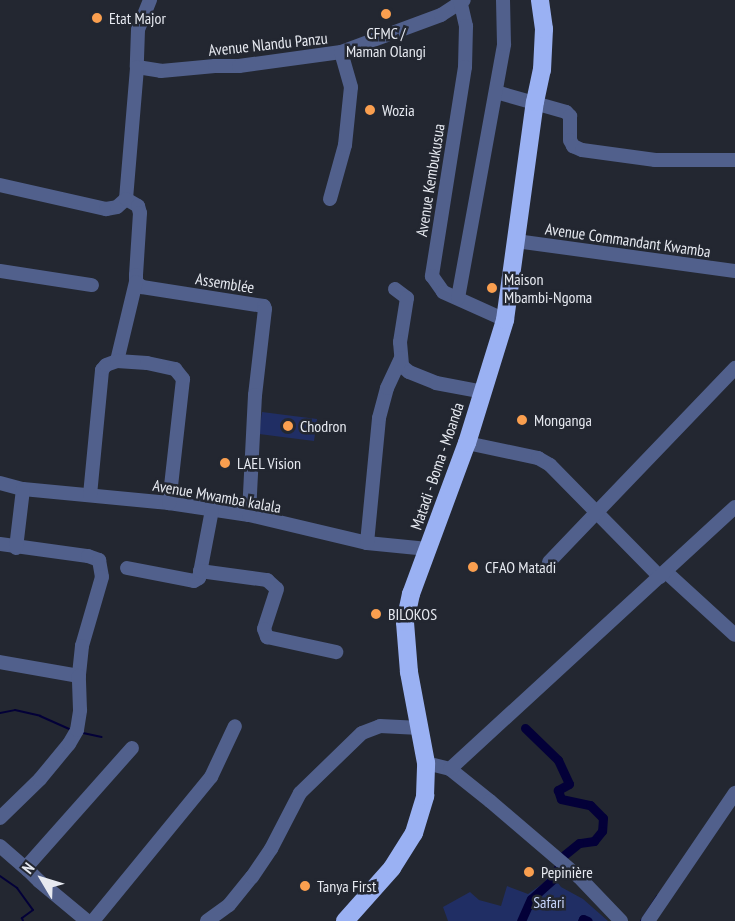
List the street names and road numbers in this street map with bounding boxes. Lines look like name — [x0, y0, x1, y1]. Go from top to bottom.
street label: Avenue Nlandu Panzu — [207, 28, 329, 60]
street label: Avenue Kembukusua — [412, 122, 448, 238]
street label: Avenue Commandant Kwamba — [544, 219, 712, 261]
street label: Assemblée — [194, 269, 256, 297]
street label: Matadi - Boma - Moanda — [406, 399, 468, 533]
street label: Avenue Mwamba kalala — [151, 475, 283, 517]

